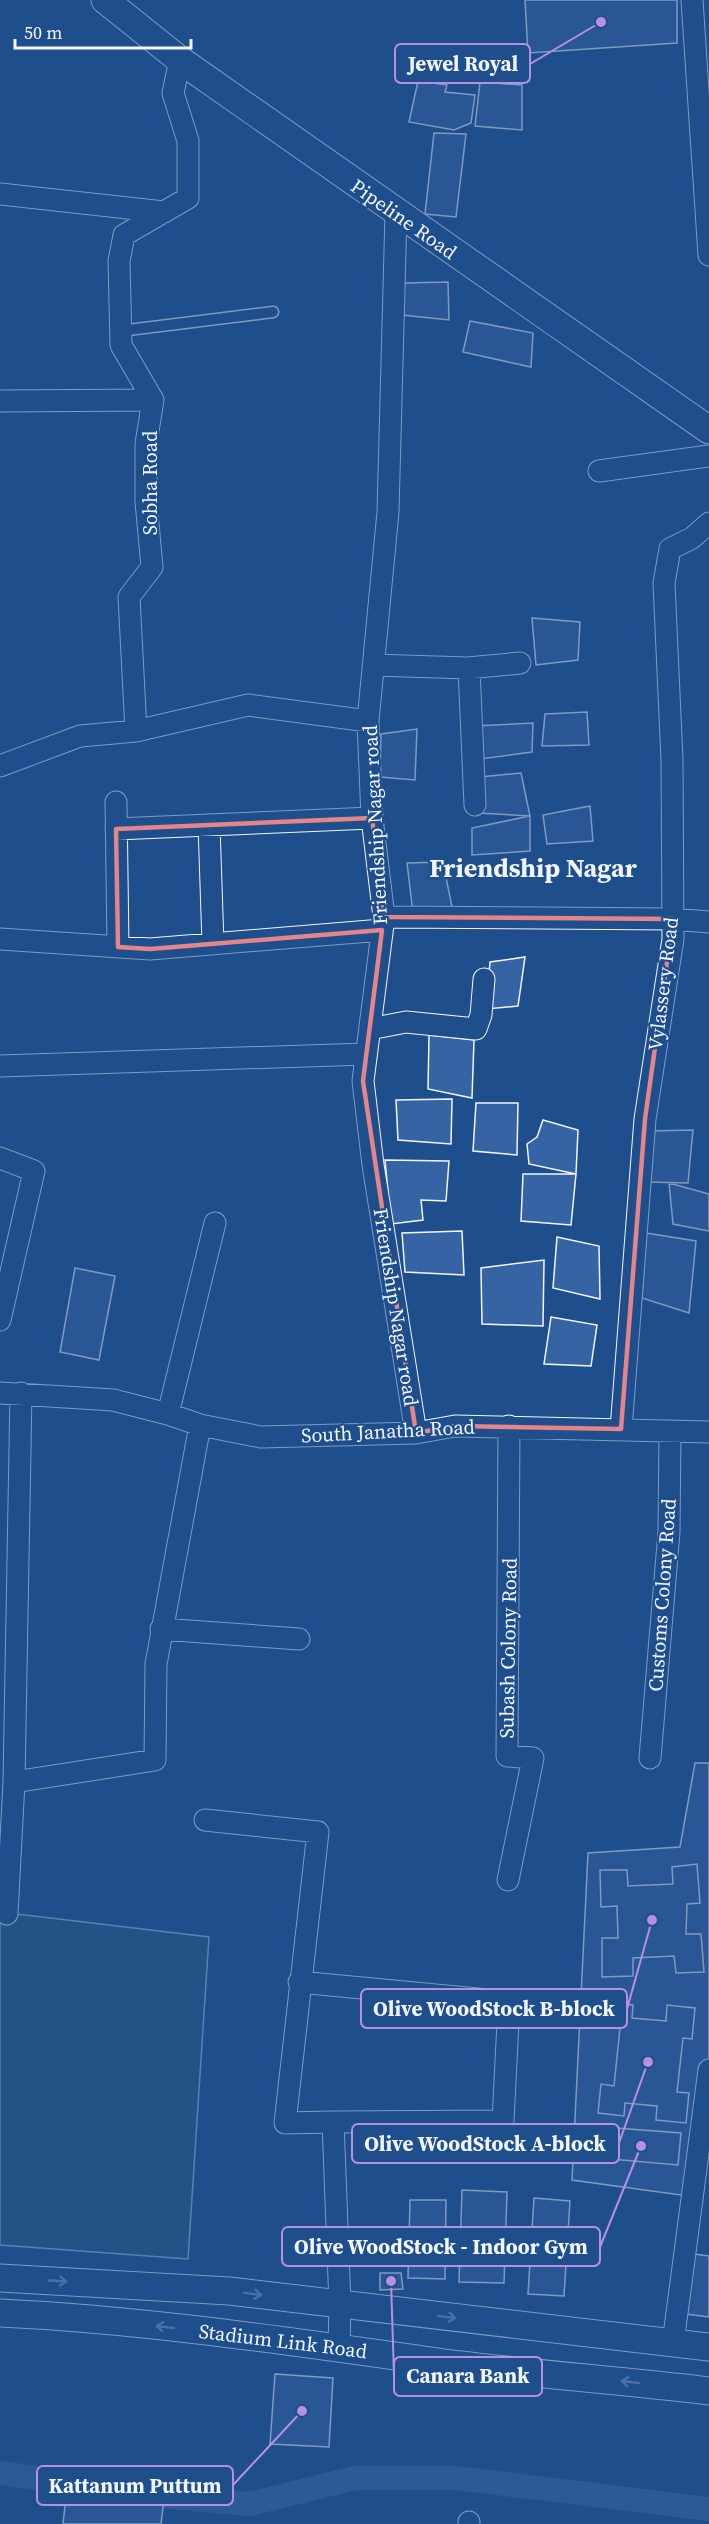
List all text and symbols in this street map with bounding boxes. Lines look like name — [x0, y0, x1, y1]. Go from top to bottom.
scale bar — [15, 12, 190, 50]
text: 50 m — [24, 20, 62, 45]
callout: Jewel Royal — [395, 44, 530, 83]
text: Jewel Royal — [406, 49, 519, 78]
street label: Pipeline Road — [345, 172, 463, 266]
street label: Sobha Road — [136, 430, 164, 535]
street label: Friendship Nagar road — [356, 724, 394, 926]
district label: Friendship Nagar — [429, 850, 638, 886]
street label: Vylassery Road — [641, 915, 685, 1052]
street label: Friendship Nagar road — [367, 1206, 426, 1409]
street label: South Janatha Road — [300, 1412, 476, 1450]
street label: Customs Colony Road — [641, 1497, 683, 1693]
street label: Subash Colony Road — [492, 1557, 524, 1739]
callout: Olive WoodStock B-block — [361, 1989, 627, 2028]
text: Olive WoodStock B-block — [373, 1994, 615, 2023]
callout: Olive WoodStock A-block — [352, 2124, 619, 2163]
text: Olive WoodStock A-block — [364, 2129, 606, 2158]
callout: Olive WoodStock - Indoor Gym — [282, 2227, 600, 2266]
text: Olive WoodStock - Indoor Gym — [294, 2232, 588, 2261]
one-way arrow — [48, 2276, 68, 2287]
one-way arrow — [243, 2289, 262, 2300]
one-way arrow — [436, 2312, 456, 2323]
street label: Stadium Link Road — [197, 2317, 369, 2365]
one-way arrow — [156, 2321, 176, 2332]
callout: Canara Bank — [394, 2357, 542, 2396]
text: Canara Bank — [406, 2361, 530, 2390]
one-way arrow — [621, 2376, 640, 2387]
callout: Kattanum Puttum — [37, 2466, 233, 2505]
text: Kattanum Puttum — [49, 2471, 221, 2500]

